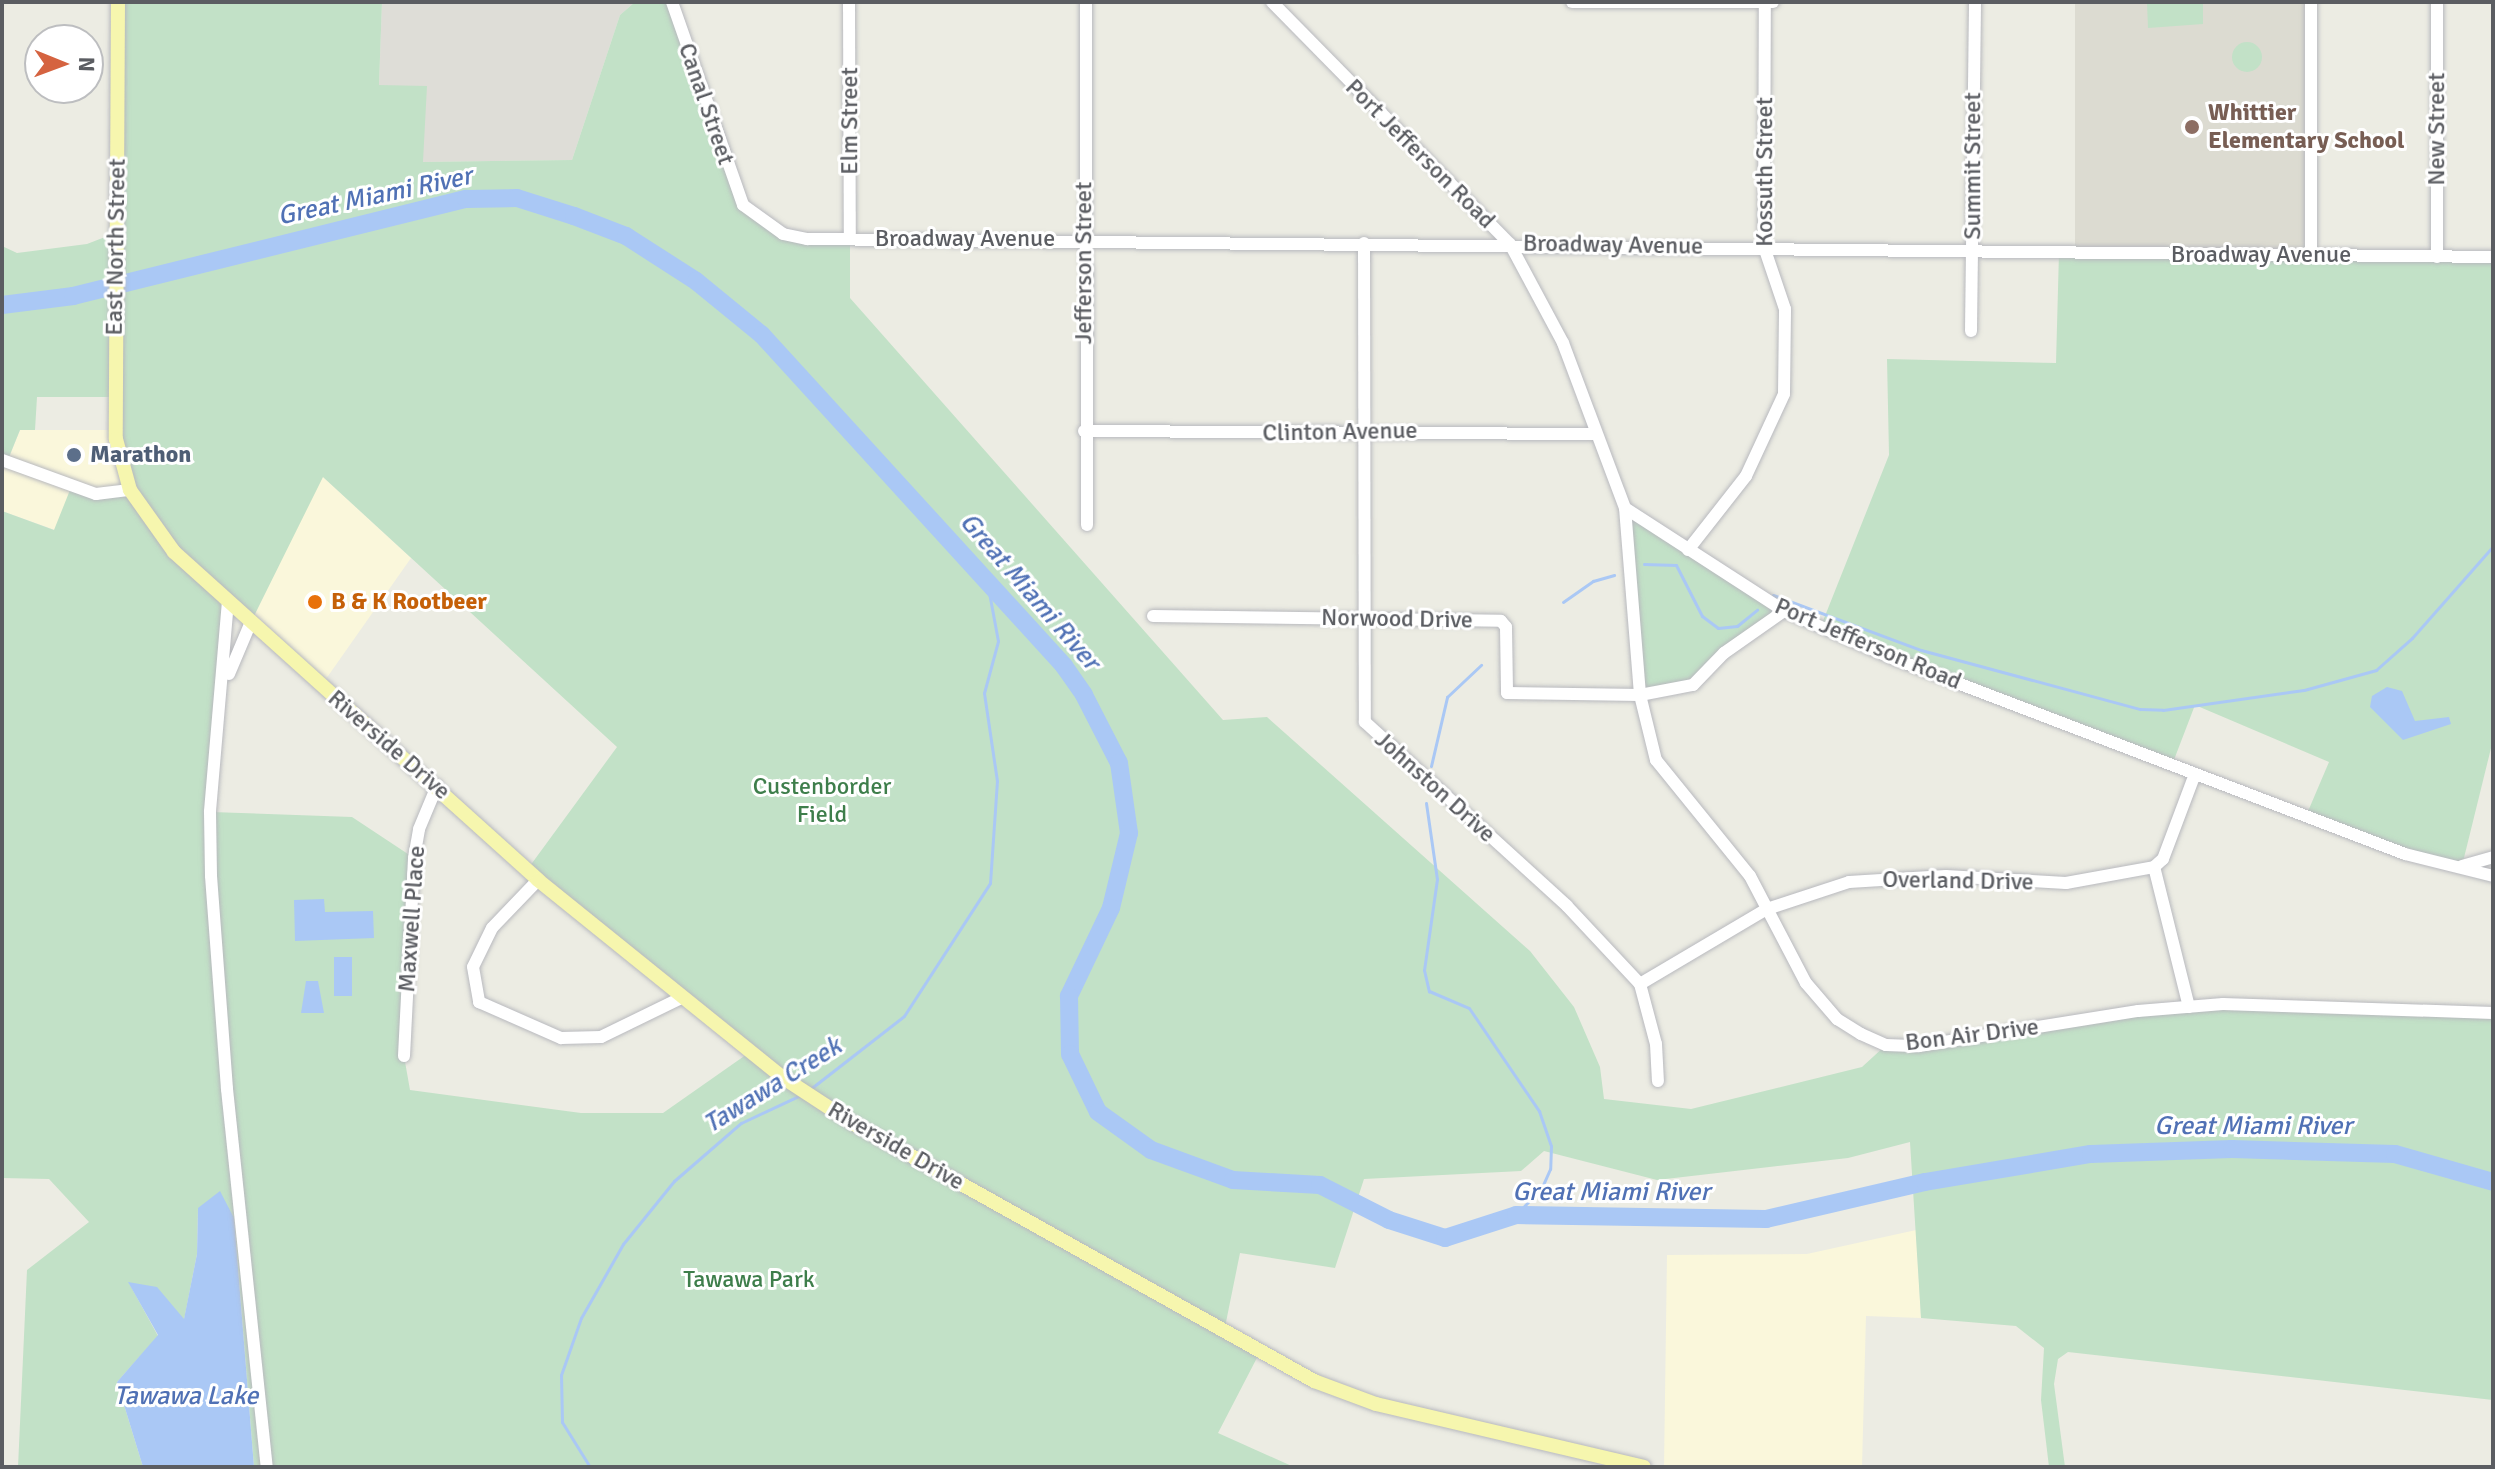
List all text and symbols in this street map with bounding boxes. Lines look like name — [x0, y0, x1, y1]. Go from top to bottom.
north arrow — [24, 24, 104, 104]
street label: Canal Street — [672, 39, 740, 169]
text: N — [73, 57, 100, 72]
street label: Elm Street — [836, 67, 864, 175]
street label: New Street — [2423, 72, 2451, 186]
street label: Port Jefferson Road — [1339, 73, 1501, 235]
street label: Summit Street — [1959, 92, 1987, 240]
street label: Kossuth Street — [1751, 97, 1779, 247]
place label: Whittier Elementary School — [2208, 99, 2405, 155]
marker: Whittier Elementary School — [2183, 118, 2201, 136]
street label: East North Street — [100, 158, 132, 336]
water label: Great Miami River — [275, 161, 475, 233]
street label: Jefferson Street — [1070, 182, 1098, 344]
street label: Broadway Avenue — [875, 225, 1055, 253]
street label: Broadway Avenue — [1523, 229, 1703, 261]
street label: Broadway Avenue — [2171, 241, 2351, 269]
street label: Clinton Avenue — [1262, 416, 1418, 448]
place label: Marathon — [90, 441, 191, 469]
marker: Marathon — [65, 446, 83, 464]
water label: Great Miami River — [952, 507, 1106, 677]
place label: B & K Rootbeer — [331, 588, 487, 616]
street label: Port Jefferson Road — [1770, 592, 1966, 696]
marker: B & K Rootbeer — [306, 593, 324, 611]
street label: Norwood Drive — [1321, 603, 1473, 635]
street label: Riverside Drive — [322, 684, 456, 806]
street label: Johnston Drive — [1369, 725, 1501, 849]
park label: Custenborder Field — [753, 773, 891, 829]
street label: Maxwell Place — [393, 845, 431, 993]
street label: Overland Drive — [1882, 865, 2034, 897]
street label: Bon Air Drive — [1904, 1013, 2040, 1057]
water label: Tawawa Creek — [698, 1031, 848, 1141]
street label: Riverside Drive — [823, 1095, 969, 1197]
water label: Great Miami River — [2154, 1111, 2352, 1143]
water label: Great Miami River — [1512, 1177, 1710, 1209]
park label: Tawawa Park — [683, 1266, 815, 1294]
water label: Tawawa Lake — [114, 1381, 258, 1413]

